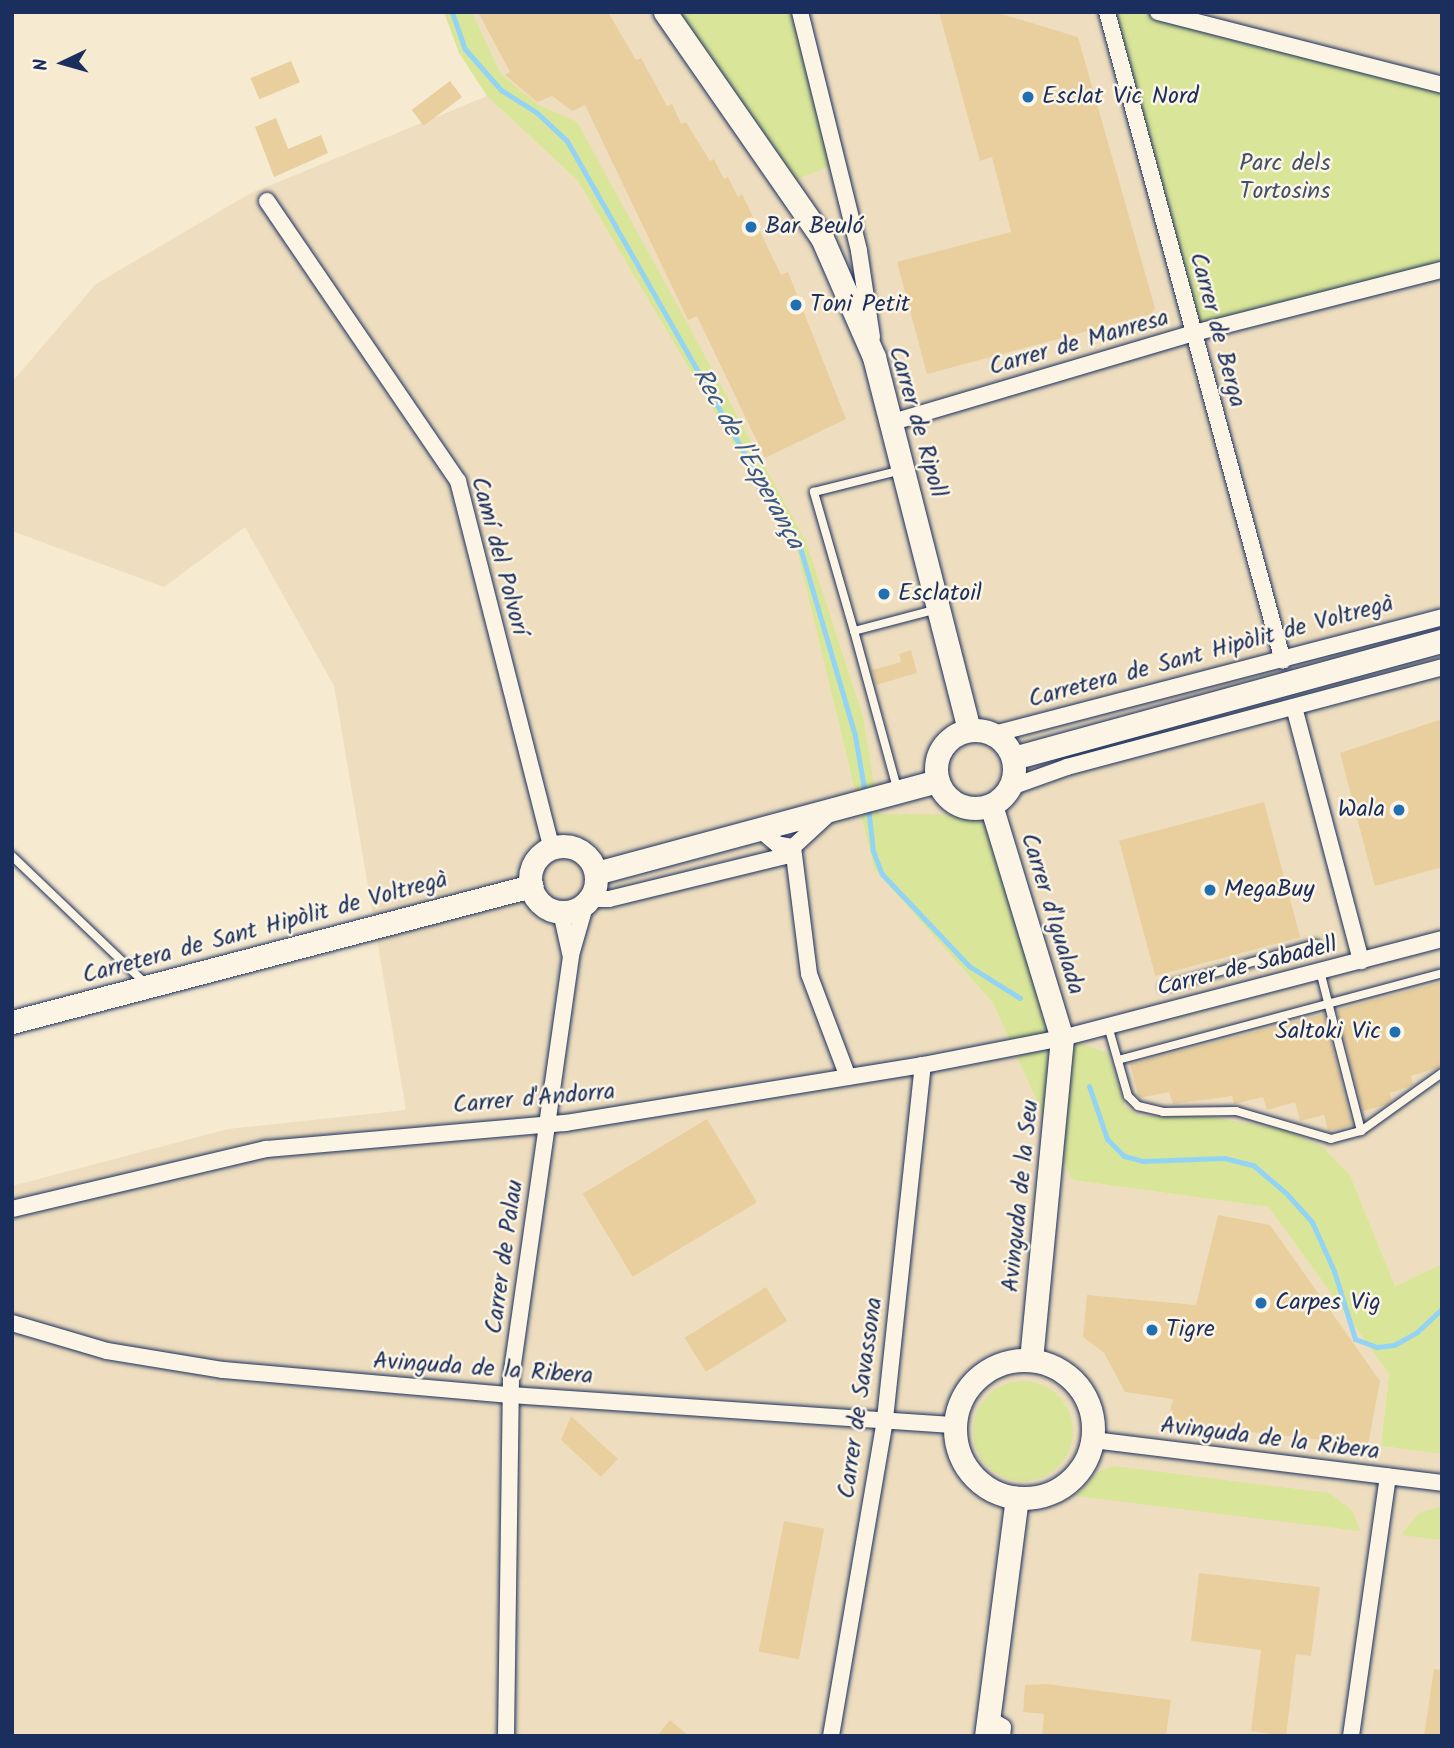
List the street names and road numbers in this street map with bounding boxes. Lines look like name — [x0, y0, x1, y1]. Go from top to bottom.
street label: Carrer de Berga — [1183, 249, 1251, 411]
street label: Carrer de Manresa — [986, 304, 1172, 382]
street label: Carrer de Ripoll — [882, 343, 952, 501]
street label: Camí del Polvorí — [464, 474, 534, 638]
street label: Carretera de Sant Hipòlit de Voltregà — [1025, 589, 1397, 715]
street label: Carrer d'Igualada — [1014, 830, 1090, 998]
street label: Carretera de Sant Hipòlit de Voltregà — [79, 865, 451, 991]
street label: Carrer de Sabadell — [1154, 931, 1340, 1003]
street label: Carrer d'Andorra — [452, 1078, 616, 1120]
street label: Avinguda de la Seu — [997, 1098, 1045, 1294]
street label: Carrer de Palau — [480, 1178, 530, 1336]
street label: Carrer de Savassona — [833, 1295, 889, 1501]
street label: Avinguda de la Ribera — [372, 1347, 594, 1391]
street label: Avinguda de la Ribera — [1159, 1411, 1381, 1467]

